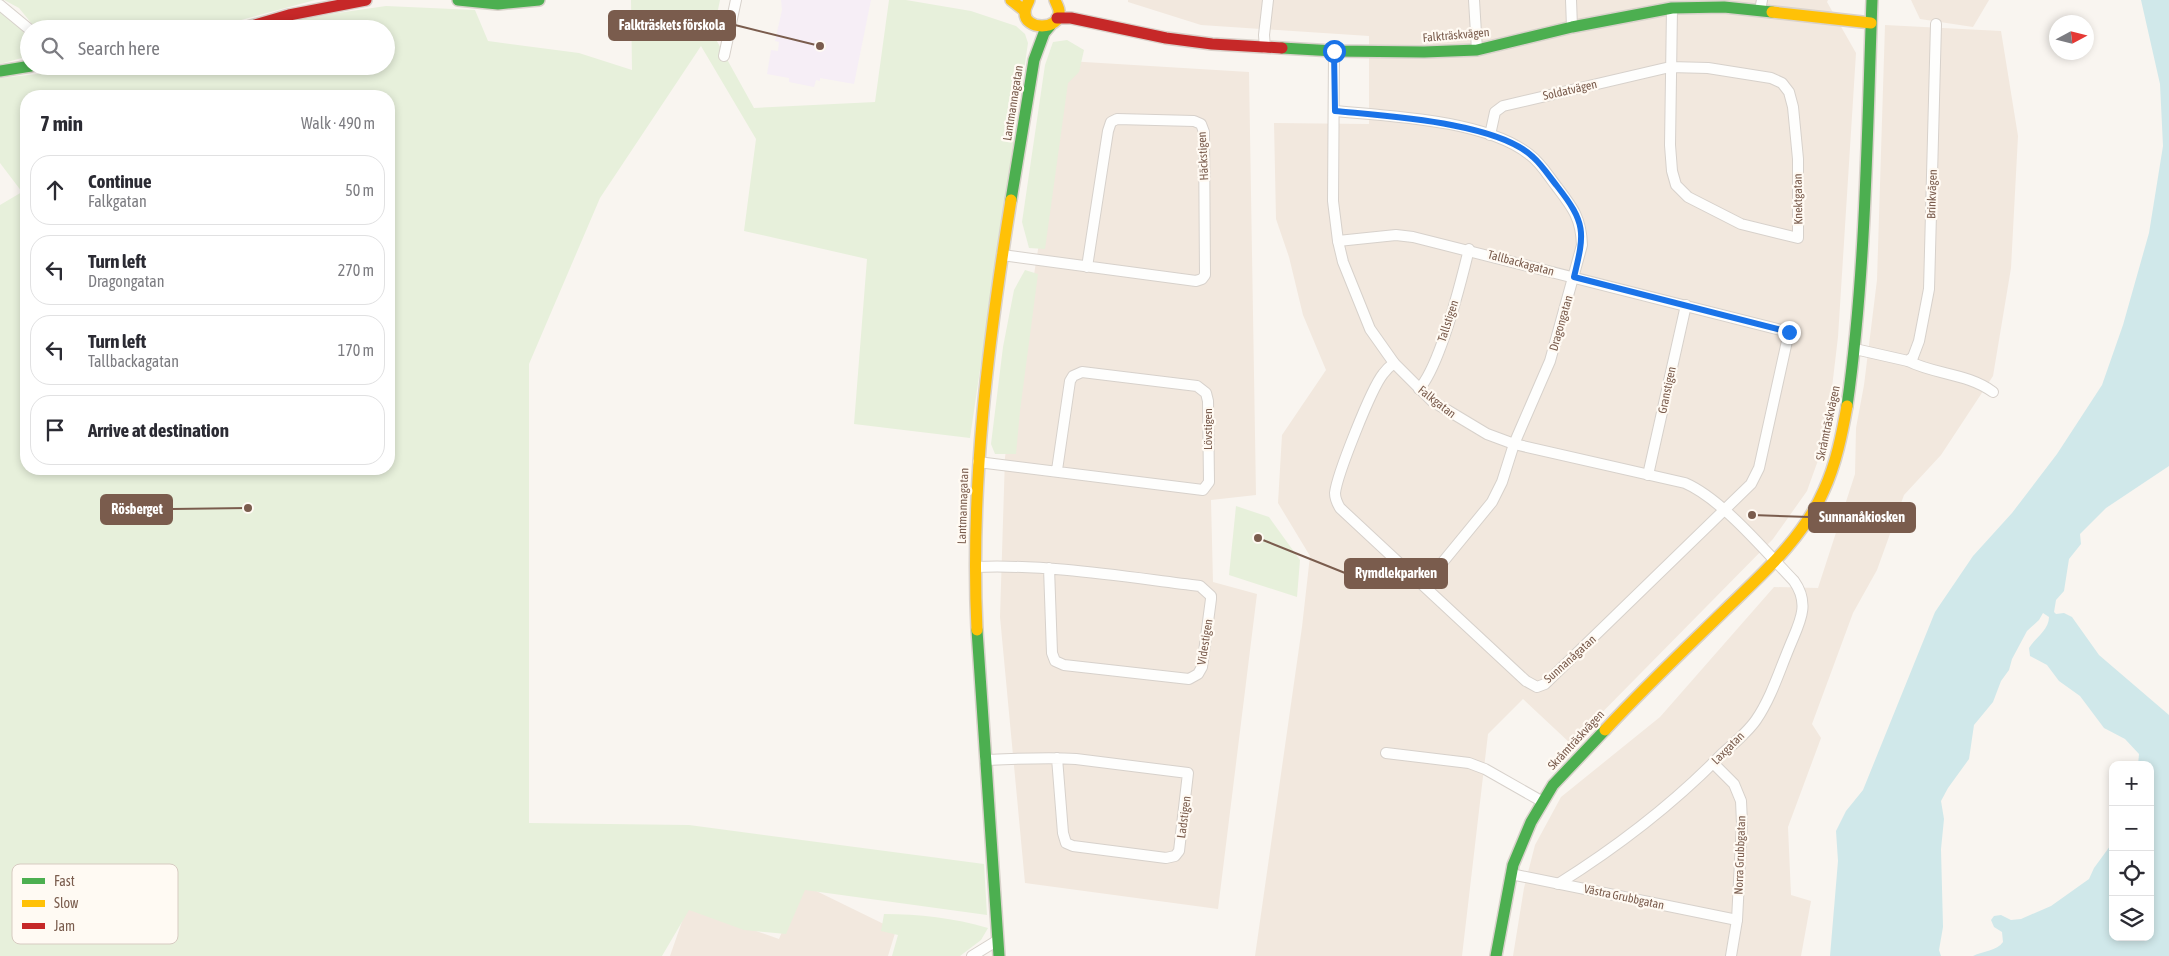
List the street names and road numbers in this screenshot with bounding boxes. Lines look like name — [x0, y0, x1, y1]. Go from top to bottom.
street label: Falkträskvägen — [1422, 25, 1490, 45]
street label: Lantmannagatan — [1000, 64, 1026, 142]
street label: Soldatvägen — [1542, 77, 1598, 103]
street label: Häckstigen — [1195, 131, 1211, 181]
street label: Brinkvägen — [1924, 169, 1940, 219]
street label: Knektgatan — [1791, 173, 1805, 225]
street label: Tallbackagatan — [1486, 247, 1556, 279]
street label: Dragongatan — [1546, 294, 1576, 352]
street label: Tallstigen — [1435, 298, 1461, 344]
street label: Granstigen — [1655, 365, 1679, 415]
street label: Falkgatan — [1415, 383, 1459, 421]
street label: Skråmträskvägen — [1813, 384, 1843, 462]
street label: Lövstigen — [1201, 408, 1215, 450]
street label: Lantmannagatan — [955, 468, 971, 544]
street label: Videstigen — [1194, 618, 1216, 666]
street label: Sunnanågatan — [1541, 632, 1599, 686]
street label: Skråmträskvägen — [1545, 707, 1607, 773]
street label: Laxgatan — [1709, 729, 1747, 767]
street label: Ladstigen — [1174, 795, 1194, 839]
street label: Norra Grubbgatan — [1732, 815, 1748, 895]
street label: Västra Grubbgatan — [1583, 882, 1665, 912]

